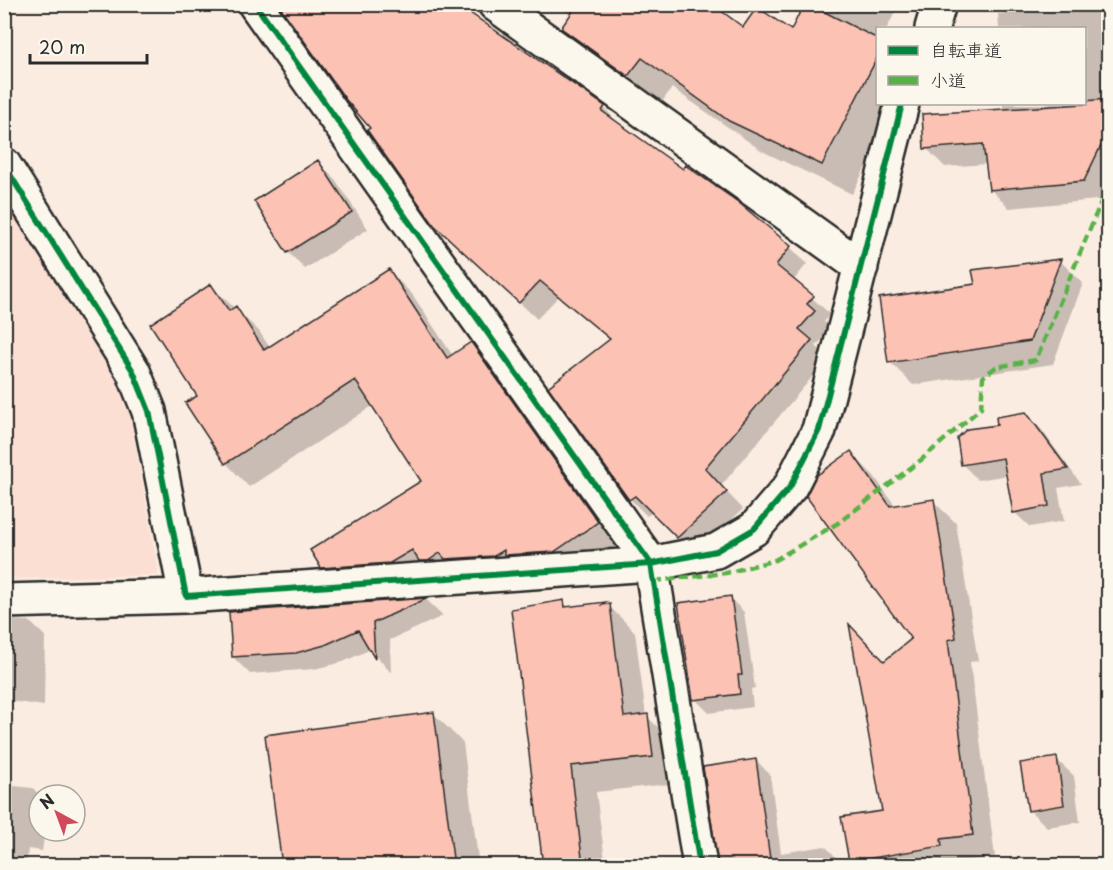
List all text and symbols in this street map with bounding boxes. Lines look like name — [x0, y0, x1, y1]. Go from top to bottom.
scale bar — [30, 27, 147, 65]
legend — [876, 27, 1086, 105]
text: 20 m — [39, 33, 85, 60]
text: 自転車道 — [930, 36, 1002, 63]
text: 小道 — [930, 66, 966, 93]
north arrow — [27, 783, 87, 843]
text: N — [34, 788, 59, 814]

